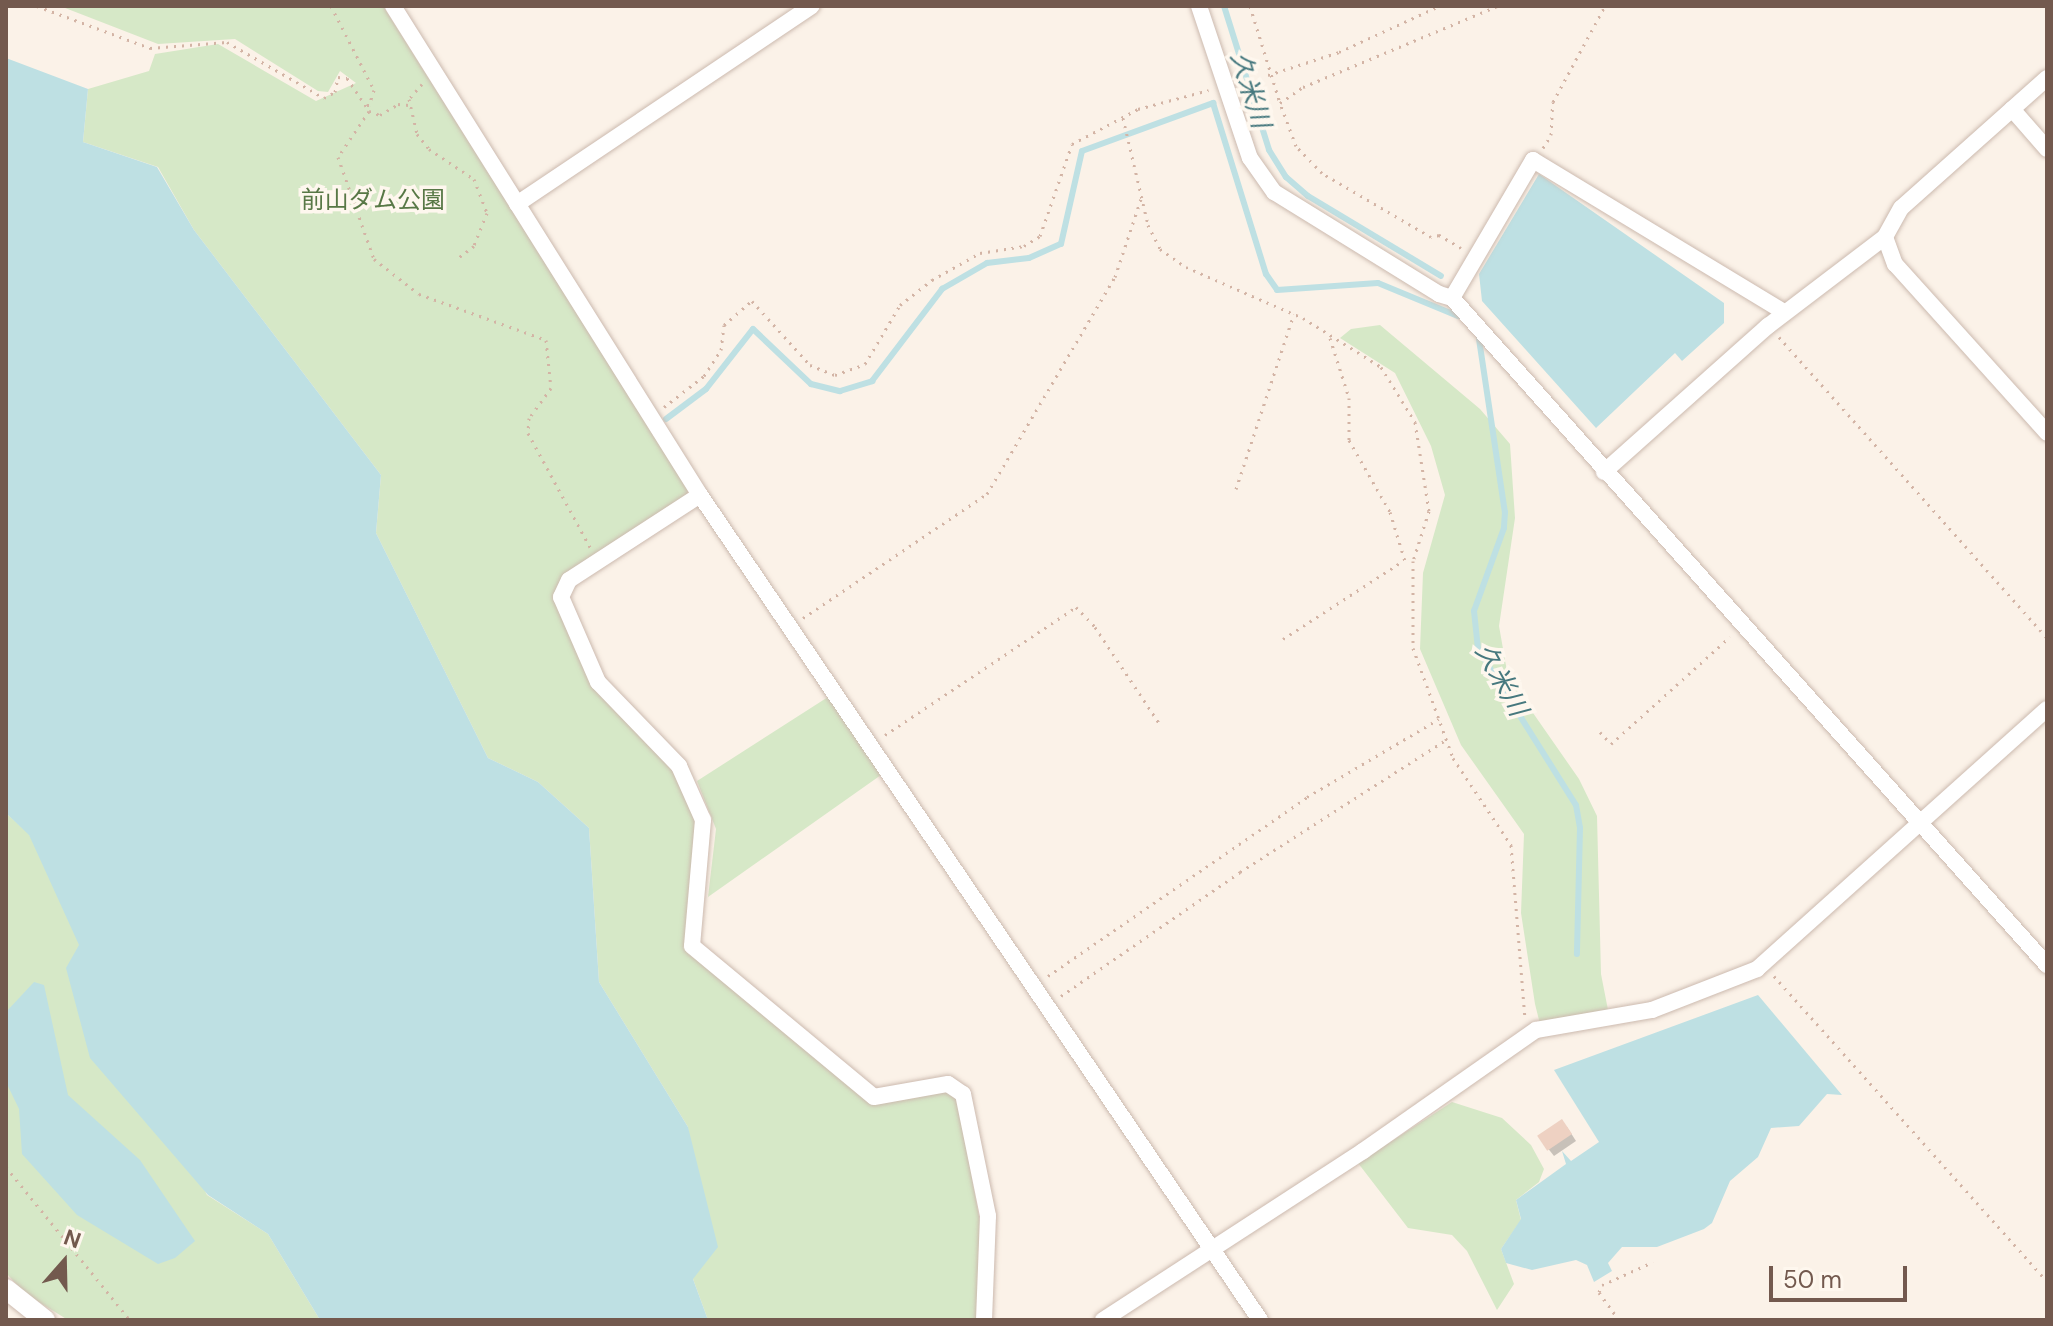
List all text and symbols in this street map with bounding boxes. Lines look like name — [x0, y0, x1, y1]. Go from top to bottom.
water label: 久米川 — [1224, 48, 1276, 132]
park label: 前山ダム公園 — [301, 186, 445, 214]
water label: 久米川 — [1468, 638, 1534, 722]
north arrow — [24, 1222, 104, 1302]
text: N — [60, 1223, 85, 1255]
scale bar — [1773, 1250, 1911, 1300]
text: 50 m — [1783, 1264, 1842, 1295]

